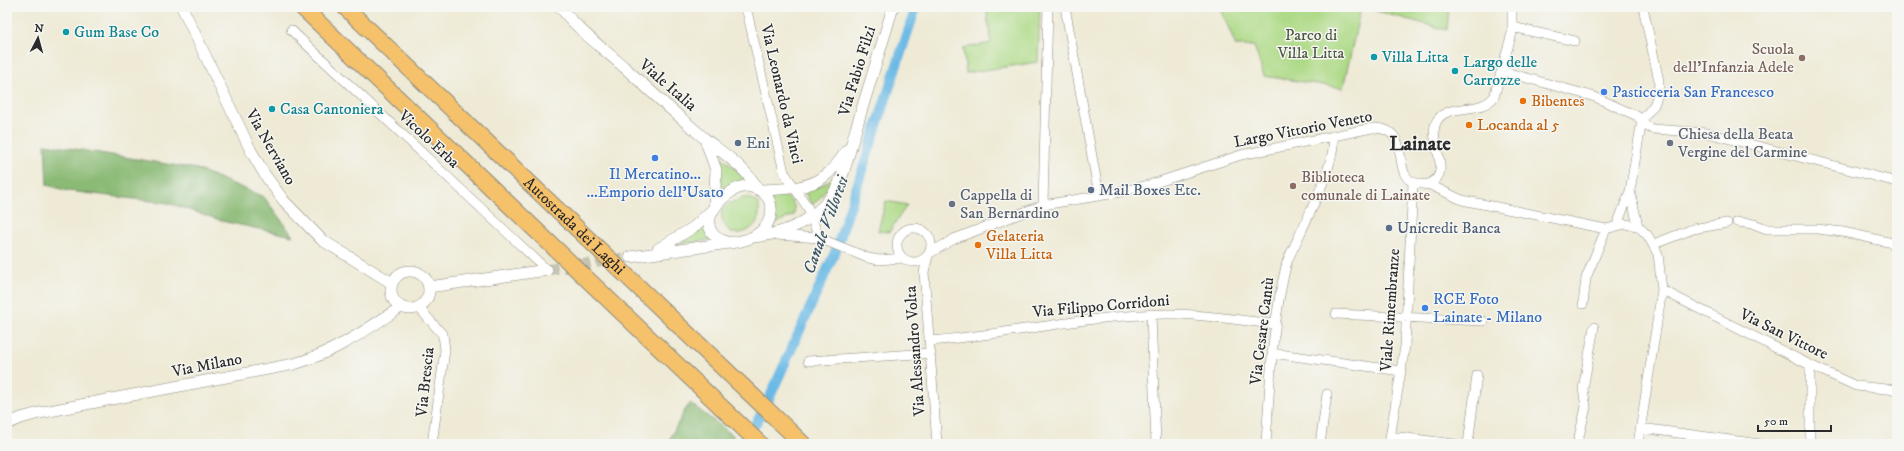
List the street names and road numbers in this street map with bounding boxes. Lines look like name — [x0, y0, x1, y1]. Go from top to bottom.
street label: Via Leonardo da Vinci — [756, 21, 808, 166]
street label: Via Fabio Filzi — [834, 24, 880, 119]
street label: Viale Italia — [634, 54, 701, 116]
street label: Via Nerviano — [241, 105, 301, 189]
street label: Vicolo Erba — [394, 105, 464, 172]
street label: Largo Vittorio Veneto — [1232, 106, 1374, 152]
street label: Autostrada dei Laghi — [519, 173, 629, 279]
street label: Viale Rimembranze — [1376, 248, 1404, 373]
street label: Via Cesare Cantù — [1245, 276, 1279, 387]
street label: Via Alessandro Volta — [900, 285, 930, 418]
street label: Via Filippo Corridoni — [1031, 290, 1170, 322]
street label: Via San Vittore — [1736, 304, 1832, 364]
street label: Via Brescia — [411, 346, 439, 419]
street label: Via Milano — [169, 348, 244, 382]

